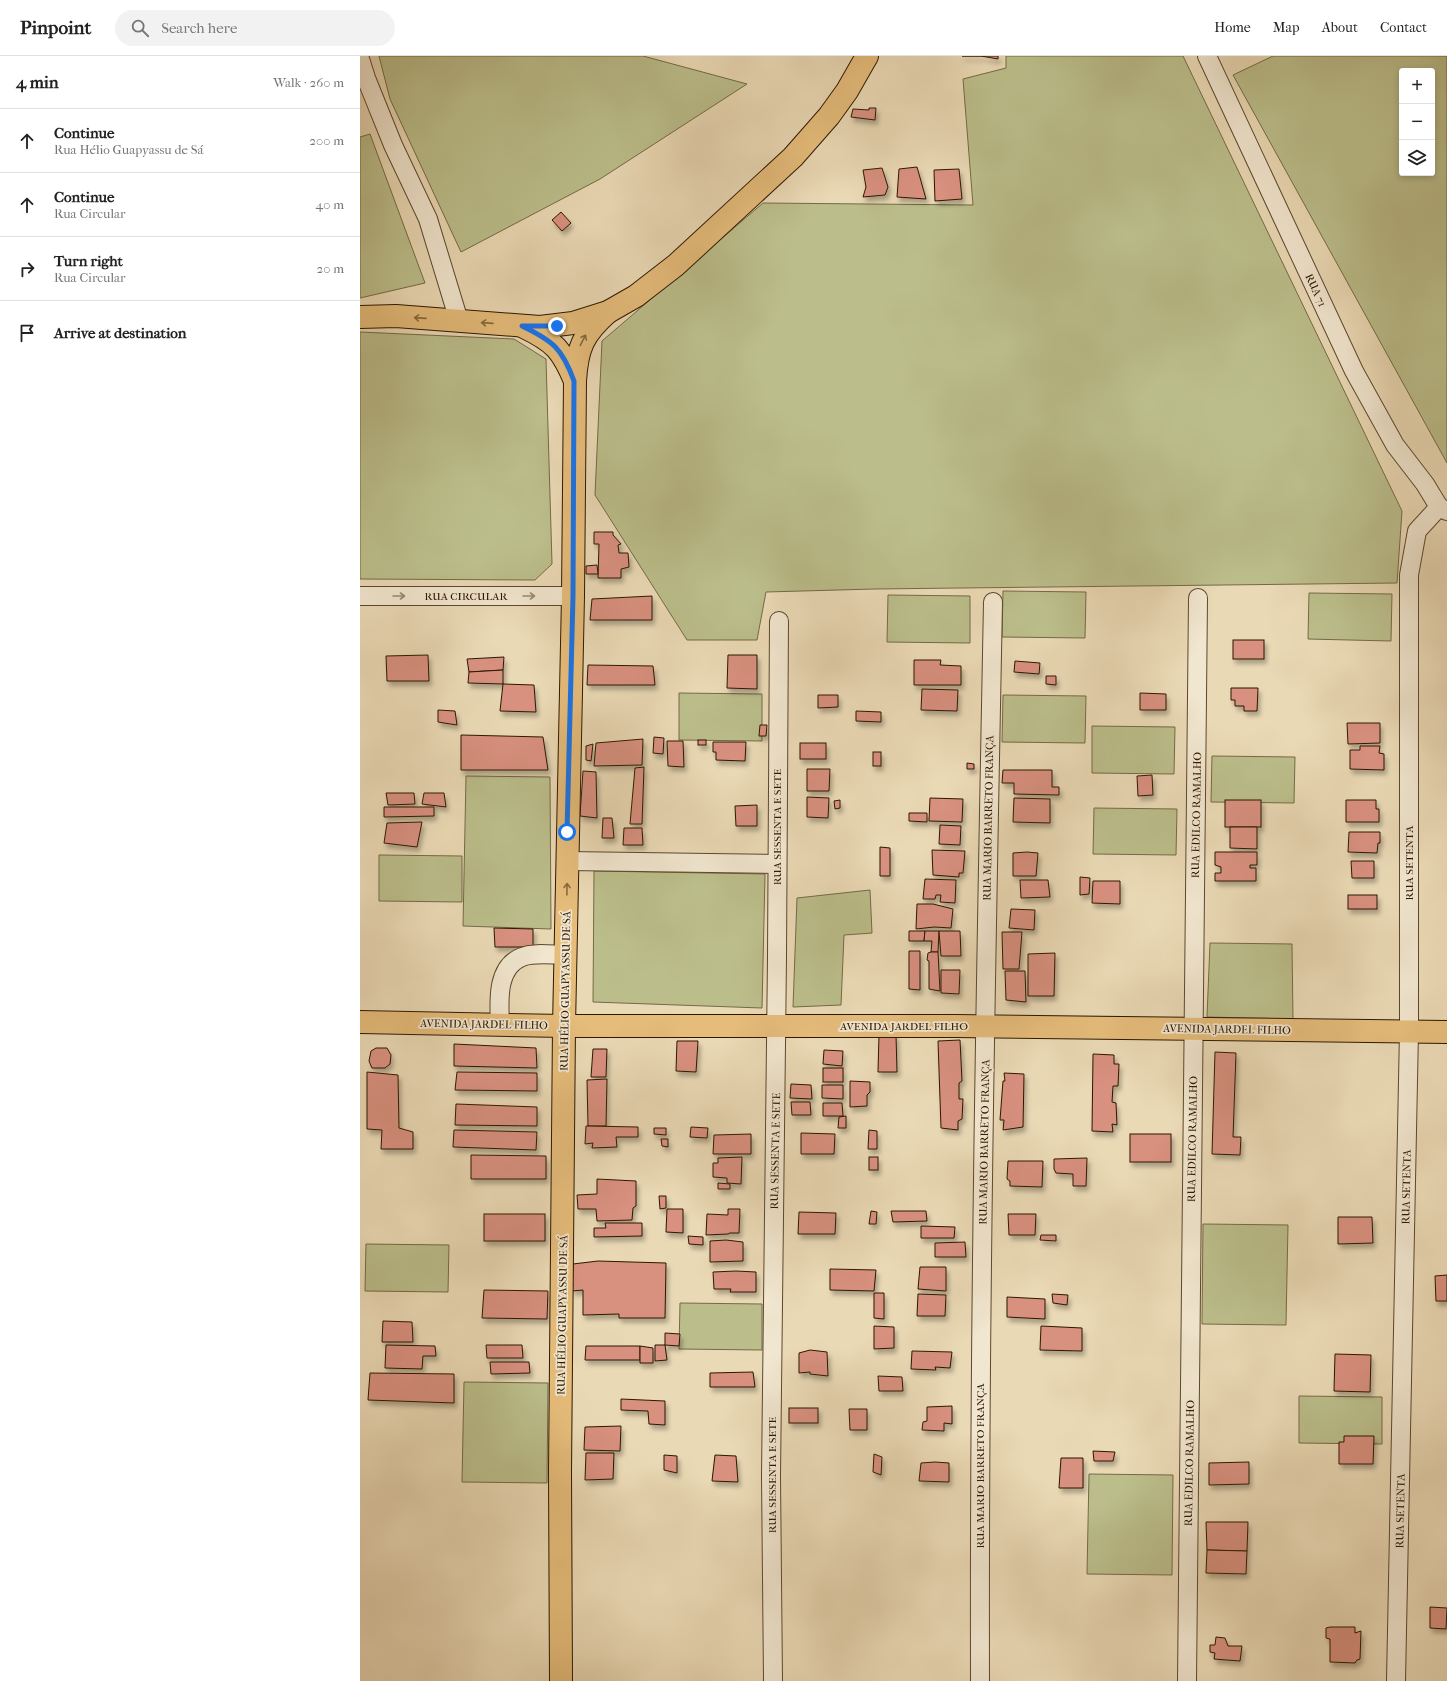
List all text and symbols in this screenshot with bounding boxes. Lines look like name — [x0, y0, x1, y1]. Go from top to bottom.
search box — [115, 10, 395, 46]
text: Pinpoint — [20, 17, 91, 39]
icon: search — [129, 17, 151, 39]
text: Search here — [161, 19, 237, 37]
text: Home — [1214, 19, 1251, 36]
text: Map — [1273, 19, 1300, 36]
text: About — [1322, 19, 1358, 36]
text: Contact — [1380, 19, 1427, 36]
map controls — [1399, 68, 1435, 176]
button: + — [1399, 68, 1435, 104]
text: 4 min — [16, 72, 59, 92]
text: Walk · 260 m — [273, 75, 344, 90]
button: − — [1399, 104, 1435, 140]
text: Continue — [54, 124, 114, 142]
icon: ahead — [16, 130, 38, 152]
text: 200 m — [309, 133, 344, 148]
button: layers — [1399, 140, 1435, 176]
text: Rua Hélio Guapyassu de Sá — [54, 142, 203, 157]
text: Continue — [54, 188, 114, 206]
icon: ahead — [16, 194, 38, 216]
text: 40 m — [316, 197, 344, 212]
text: Rua Circular — [54, 206, 126, 221]
text: Turn right — [54, 252, 123, 270]
icon: right — [16, 258, 38, 280]
text: 20 m — [317, 261, 344, 276]
text: Rua Circular — [54, 270, 126, 285]
street label: RUA 71 — [1302, 272, 1329, 309]
one-way arrow — [414, 314, 427, 321]
route end — [548, 317, 566, 335]
one-way arrow — [481, 320, 494, 327]
icon: arrive — [16, 322, 38, 344]
text: Arrive at destination — [54, 324, 186, 342]
one-way arrow — [580, 334, 587, 346]
street label: RUA CIRCULAR — [425, 590, 508, 603]
one-way arrow — [392, 592, 405, 600]
one-way arrow — [522, 592, 535, 600]
street label: RUA MARIO BARRETO FRANÇA — [981, 734, 996, 901]
street label: RUA EDILCO RAMALHO — [1189, 752, 1204, 878]
street label: RUA SESSENTA E SETE — [771, 768, 784, 885]
route start — [558, 823, 576, 841]
street label: RUA SETENTA — [1403, 825, 1416, 900]
one-way arrow — [563, 883, 571, 896]
street label: RUA HÉLIO GUAPYASSU DE SÁ — [558, 910, 573, 1071]
street label: AVENIDA JARDEL FILHO — [419, 1017, 548, 1032]
street label: AVENIDA JARDEL FILHO — [839, 1020, 968, 1033]
street label: AVENIDA JARDEL FILHO — [1162, 1022, 1291, 1037]
street label: RUA MARIO BARRETO FRANÇA — [977, 1058, 992, 1225]
street label: RUA EDILCO RAMALHO — [1185, 1076, 1200, 1202]
street label: RUA SESSENTA E SETE — [768, 1092, 783, 1209]
street label: RUA SETENTA — [1399, 1149, 1414, 1225]
street label: RUA HÉLIO GUAPYASSU DE SÁ — [555, 1234, 570, 1395]
street label: RUA MARIO BARRETO FRANÇA — [974, 1383, 987, 1549]
street label: RUA EDILCO RAMALHO — [1182, 1400, 1197, 1526]
street label: RUA SESSENTA E SETE — [766, 1416, 779, 1533]
street label: RUA SETENTA — [1393, 1473, 1408, 1549]

